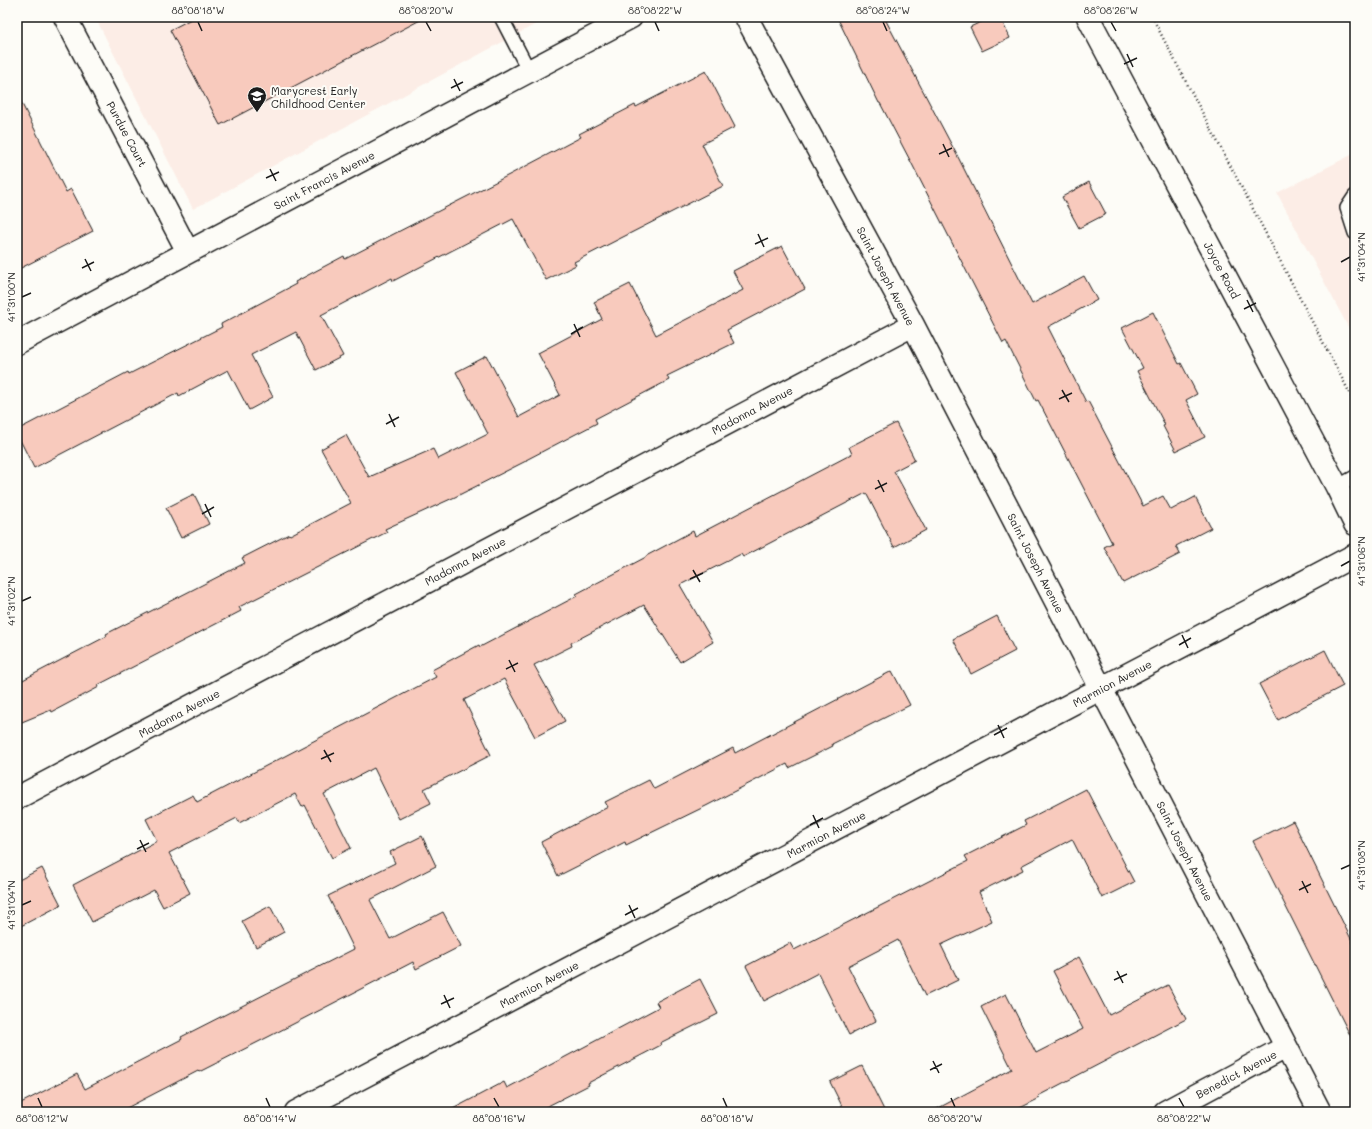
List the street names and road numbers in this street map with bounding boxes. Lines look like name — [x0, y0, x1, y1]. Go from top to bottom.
street label: Purdue Court — [103, 99, 151, 170]
street label: Saint Francis Avenue — [271, 147, 377, 213]
street label: Saint Joseph Avenue — [854, 224, 919, 328]
street label: Joyce Road — [1201, 239, 1243, 301]
street label: Madonna Avenue — [709, 382, 795, 438]
street label: Saint Joseph Avenue — [1004, 511, 1068, 616]
street label: Madonna Avenue — [422, 533, 508, 589]
street label: Marmion Avenue — [1070, 656, 1154, 710]
street label: Madonna Avenue — [136, 685, 222, 741]
street label: Saint Joseph Avenue — [1153, 799, 1217, 904]
street label: Marmion Avenue — [784, 807, 868, 861]
street label: Marmion Avenue — [497, 957, 581, 1011]
street label: Benedict Avenue — [1193, 1046, 1279, 1102]

